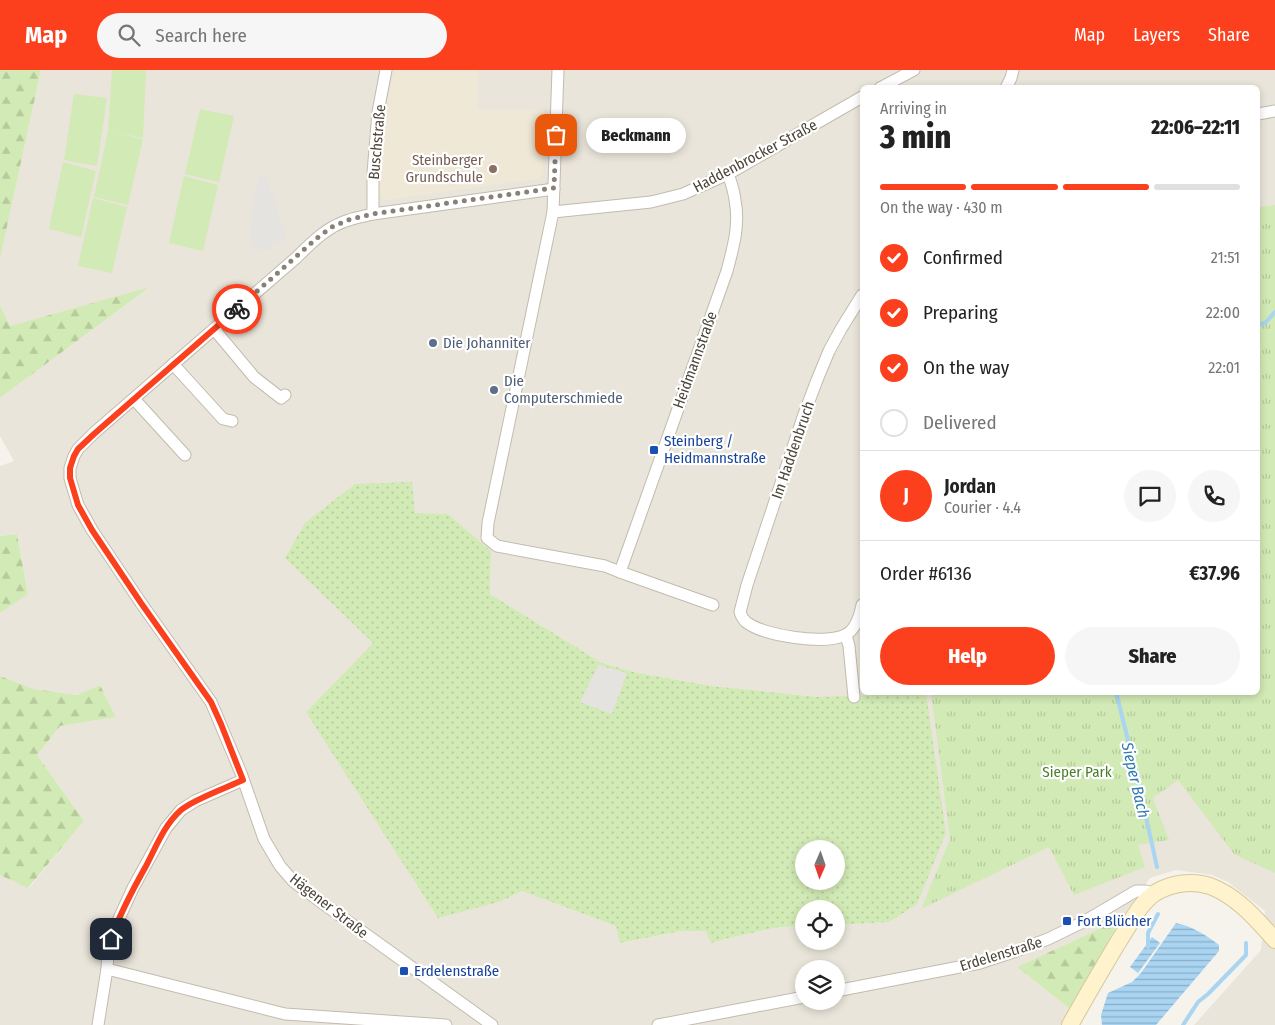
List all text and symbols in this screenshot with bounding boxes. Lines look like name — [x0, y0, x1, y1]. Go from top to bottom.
search box — [97, 13, 447, 58]
text: Map — [25, 21, 67, 49]
icon: search — [115, 21, 143, 49]
text: Search here — [155, 24, 247, 47]
text: Map — [1074, 24, 1105, 46]
text: Layers — [1133, 24, 1180, 46]
text: Share — [1208, 24, 1250, 46]
text: Arriving in — [880, 99, 947, 118]
street label: Buschstraße — [365, 104, 389, 180]
pin — [535, 114, 577, 156]
street label: Haddenbrocker Straße — [690, 116, 820, 196]
text: 22:06–22:11 — [1151, 116, 1240, 139]
callout: Beckmann — [586, 118, 686, 152]
text: 3 min — [880, 118, 951, 156]
icon: bag — [542, 121, 570, 149]
text: Beckmann — [601, 126, 671, 145]
place label: Steinberger Grundschule — [406, 151, 484, 186]
marker: Steinberger Grundschule — [487, 163, 499, 175]
text: On the way · 430 m — [880, 198, 1003, 217]
icon: check — [880, 244, 908, 272]
text: Confirmed — [923, 246, 1003, 269]
text: 21:51 — [1211, 248, 1240, 267]
courier — [212, 284, 262, 334]
icon: bike — [223, 295, 251, 323]
icon: check — [880, 299, 908, 327]
text: Preparing — [923, 301, 998, 324]
text: 22:00 — [1206, 303, 1240, 322]
street label: Heidmannstraße — [669, 309, 721, 411]
place label: Die Johanniter — [443, 334, 531, 352]
marker: Die Johanniter — [427, 337, 439, 349]
icon: check — [880, 354, 908, 382]
text: On the way — [923, 356, 1009, 379]
text: 22:01 — [1208, 358, 1240, 377]
place label: Die Computerschmiede — [504, 372, 623, 407]
marker: Die Computerschmiede — [488, 384, 500, 396]
street label: Im Haddenbruch — [768, 399, 818, 501]
text: Delivered — [923, 411, 997, 434]
place label: Steinberg / Heidmannstraße — [664, 432, 766, 467]
marker: Steinberg / Heidmannstraße — [648, 444, 660, 456]
button: chat — [1124, 470, 1176, 522]
button: phone — [1188, 470, 1240, 522]
text: Jordan — [944, 475, 996, 498]
text: J — [903, 484, 909, 507]
text: Courier · 4.4 — [944, 498, 1021, 517]
text: Order #6136 — [880, 562, 972, 585]
text: €37.96 — [1189, 562, 1240, 585]
button: Help — [880, 627, 1055, 685]
button: Share — [1065, 627, 1240, 685]
water label: Sieper Bach — [1117, 740, 1153, 820]
park label: Sieper Park — [1042, 763, 1112, 781]
north arrow — [795, 840, 845, 890]
map controls — [795, 840, 845, 1010]
street label: Hägener Straße — [286, 870, 372, 942]
button: locate — [795, 900, 845, 950]
place label: Fort Blücher — [1077, 912, 1152, 930]
marker: Fort Blücher — [1061, 915, 1073, 927]
pin — [90, 918, 132, 960]
icon: home — [97, 925, 125, 953]
street label: Erdelenstraße — [958, 933, 1044, 975]
button: layers — [795, 960, 845, 1010]
place label: Erdelenstraße — [414, 962, 499, 980]
marker: Erdelenstraße — [398, 965, 410, 977]

